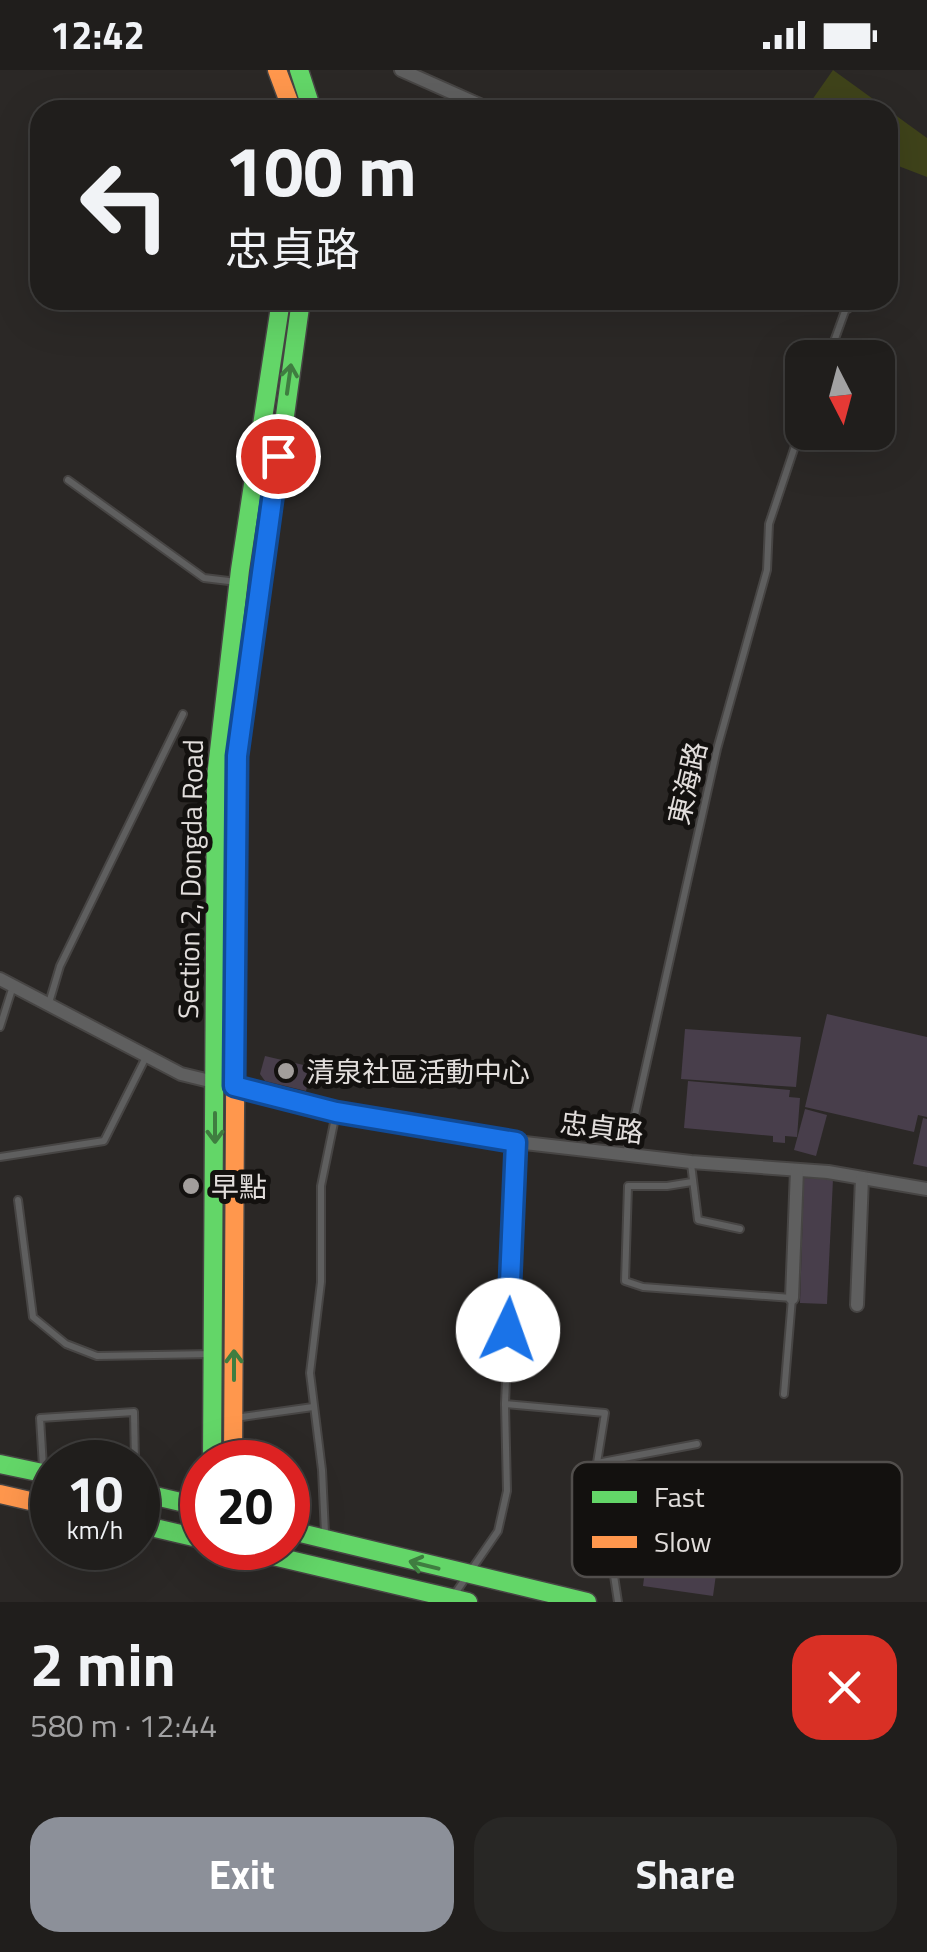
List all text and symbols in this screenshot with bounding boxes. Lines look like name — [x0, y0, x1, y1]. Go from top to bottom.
text: 12:42 — [50, 6, 145, 64]
text: 100 m — [225, 117, 417, 223]
icon: left — [60, 140, 190, 270]
text: 忠貞路 — [225, 214, 360, 282]
north arrow — [785, 340, 895, 450]
map controls — [785, 340, 895, 450]
one-way arrow — [281, 363, 299, 395]
pin — [236, 414, 321, 499]
icon: arrive — [251, 429, 306, 484]
street label: 東海路 — [657, 737, 717, 829]
street label: Section 2, Dongda Road — [166, 739, 214, 1019]
place label: 清泉社區活動中心 — [306, 1050, 530, 1093]
marker: 清泉社區活動中心 — [275, 1060, 297, 1082]
street label: 忠貞路 — [558, 1101, 646, 1153]
one-way arrow — [206, 1110, 224, 1143]
place label: 早點 — [211, 1165, 267, 1208]
marker: 早點 — [180, 1175, 202, 1197]
position arrow — [456, 1278, 560, 1382]
one-way arrow — [224, 1350, 244, 1382]
speed limit sign: 20 — [180, 1440, 310, 1570]
text: 10 — [67, 1455, 123, 1531]
legend — [572, 1462, 902, 1577]
text: Fast — [654, 1475, 705, 1518]
text: km/h — [67, 1511, 123, 1549]
text: Slow — [654, 1520, 712, 1563]
one-way arrow — [409, 1555, 441, 1573]
text: 2 min — [30, 1618, 176, 1709]
button: close — [792, 1635, 897, 1740]
text: 580 m · 12:44 — [30, 1701, 217, 1749]
button: Exit — [30, 1817, 454, 1932]
button: Share — [474, 1817, 897, 1932]

